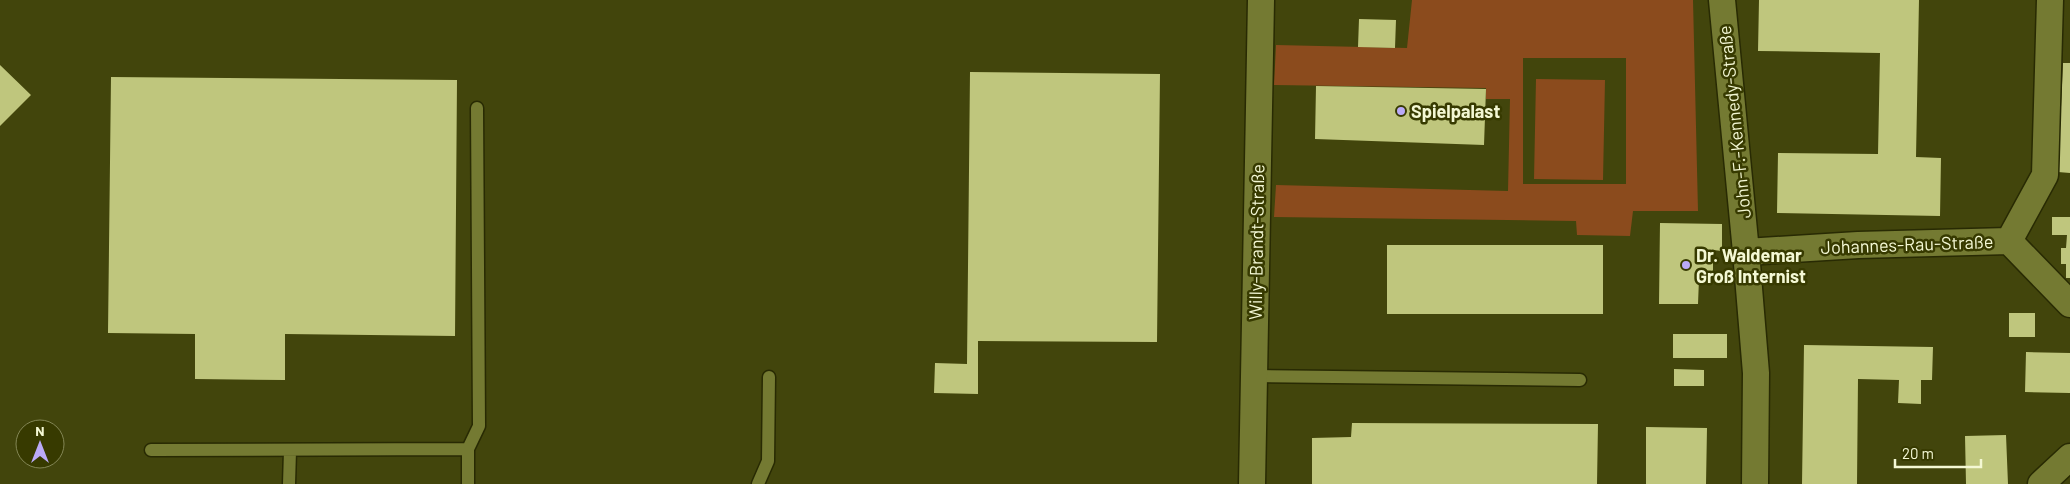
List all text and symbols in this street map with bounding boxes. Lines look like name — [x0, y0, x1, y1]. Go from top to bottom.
street label: John-F.-Kennedy-Straße — [1713, 24, 1755, 220]
place label: Spielpalast — [1411, 100, 1500, 122]
marker: Spielpalast — [1395, 105, 1407, 117]
street label: Willy-Brandt-Straße — [1244, 164, 1268, 320]
street label: Johannes-Rau-Straße — [1820, 230, 1994, 258]
place label: Dr. Waldemar Groß Internist — [1696, 244, 1806, 287]
marker: Dr. Waldemar Groß Internist — [1680, 259, 1692, 271]
north arrow — [15, 419, 65, 469]
text: N — [35, 422, 45, 439]
scale bar — [1895, 436, 1981, 468]
text: 20 m — [1902, 444, 1934, 462]

